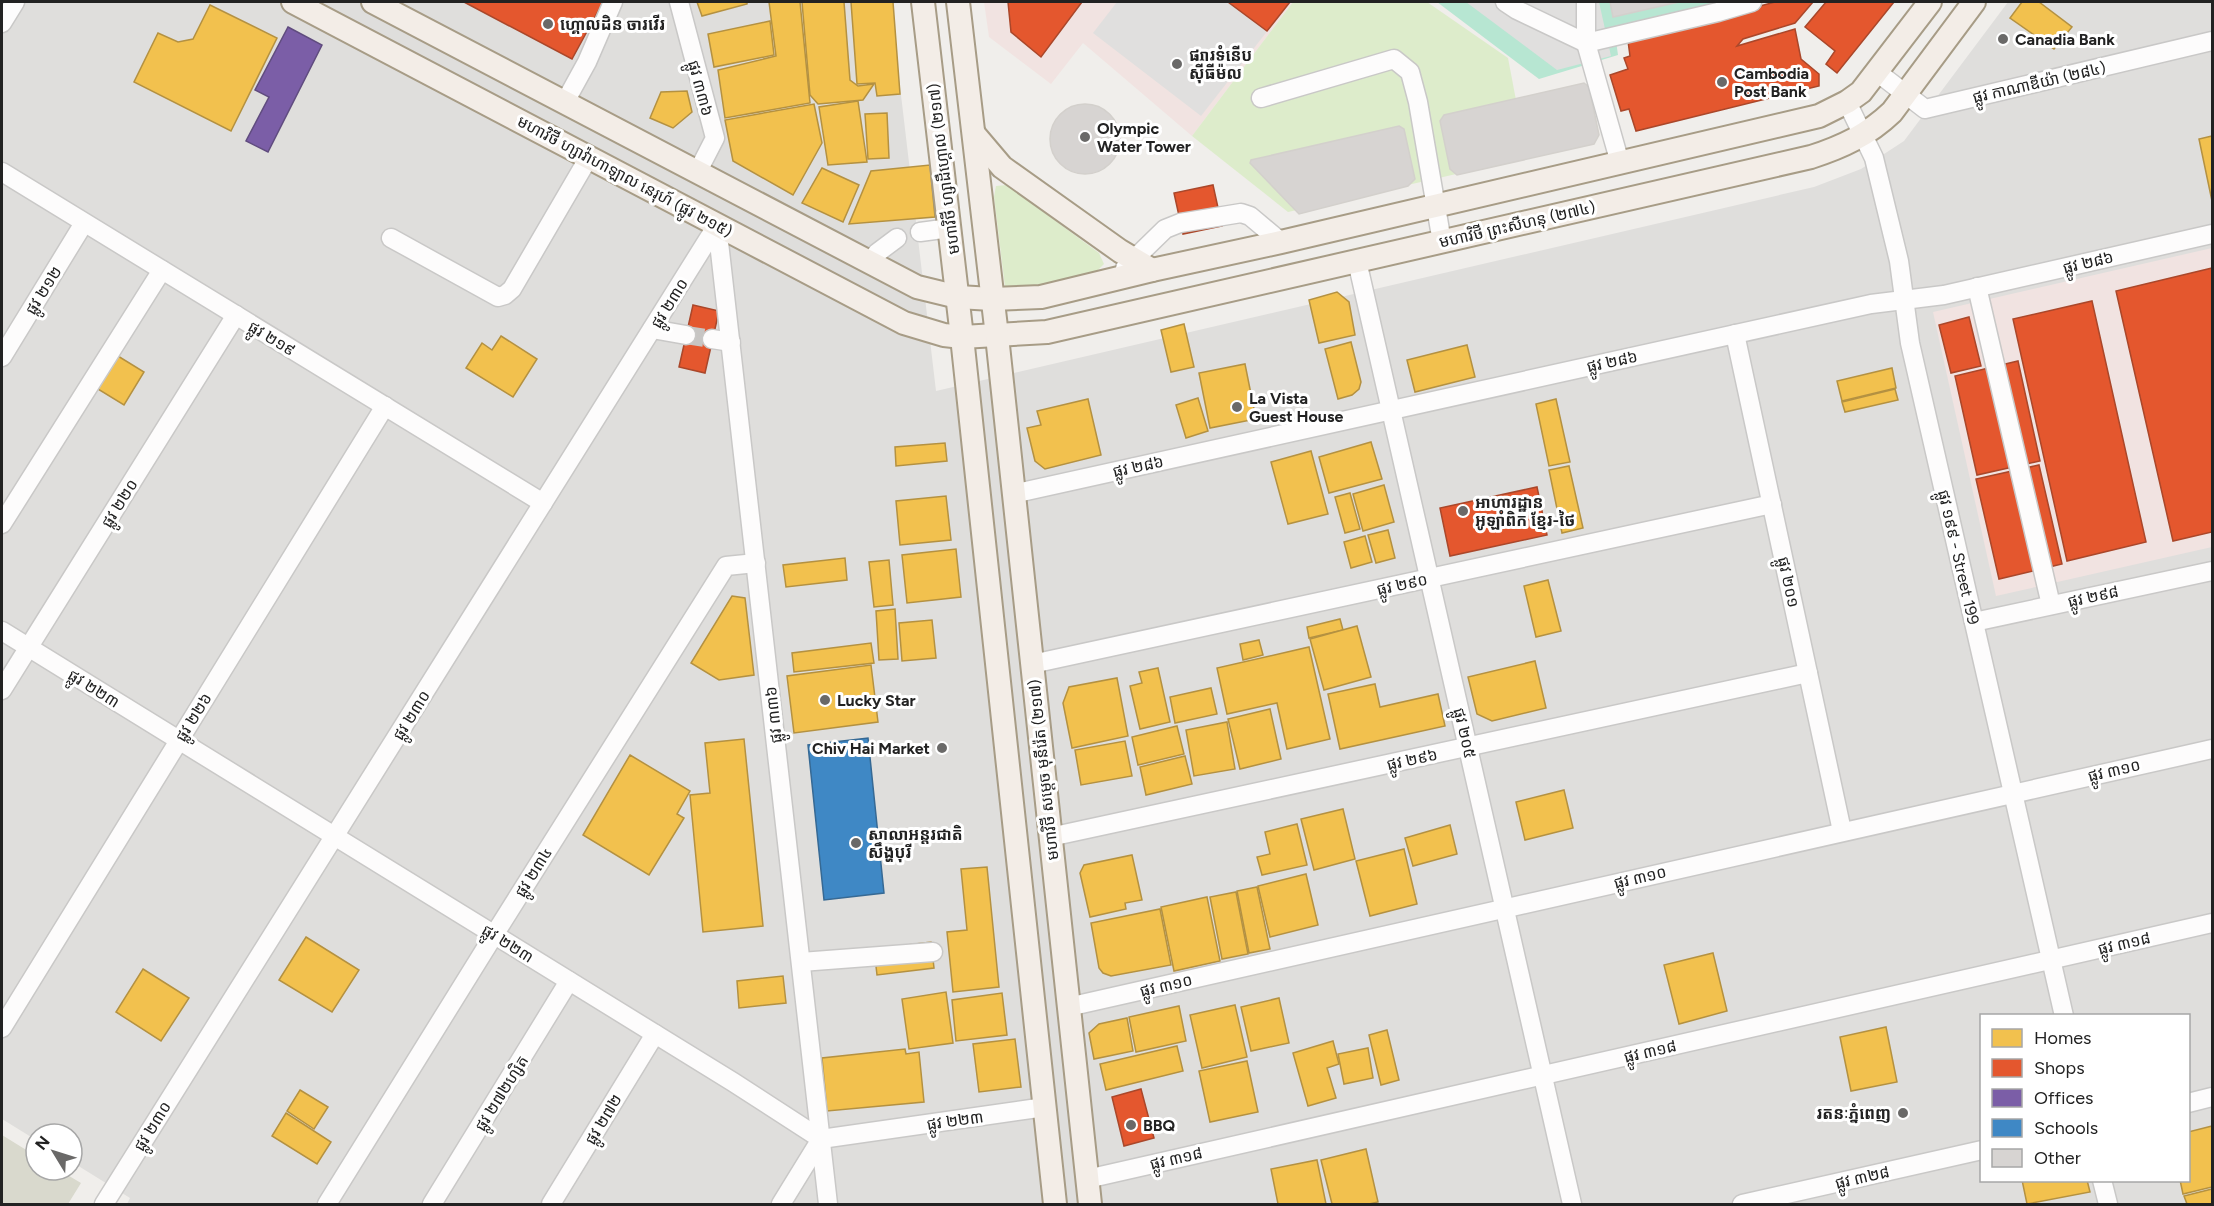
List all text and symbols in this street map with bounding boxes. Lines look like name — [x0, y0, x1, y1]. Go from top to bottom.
place label: ហ្គោលដិន ចារវើរ — [560, 14, 665, 34]
marker: ហ្គោលដិន ចារវើរ — [541, 17, 555, 31]
place label: Canadia Bank — [2015, 30, 2115, 49]
marker: Canadia Bank — [1996, 32, 2010, 46]
place label: ផ្សារទំនើប ស៊ីធីម៉ល — [1189, 44, 1252, 84]
marker: ផ្សារទំនើប ស៊ីធីម៉ល — [1170, 57, 1184, 71]
street label: ផ្លូវ កាណាឌីយ៉ា (២៨៤) — [1971, 57, 2109, 112]
street label: ផ្លូវ ៣៣៦ — [679, 58, 717, 119]
place label: Cambodia Post Bank — [1734, 64, 1809, 101]
marker: Cambodia Post Bank — [1715, 75, 1729, 89]
street label: មហាវិថី ហ្សាដឹហ្គោល (២១៧) — [922, 82, 964, 256]
street label: មហាវិថី ហ្សាវ៉ាហាឡាល នេរុហ៍ (ផ្លូវ ២១៥) — [512, 110, 736, 245]
place label: Olympic Water Tower — [1097, 119, 1191, 156]
marker: Olympic Water Tower — [1078, 130, 1092, 144]
street label: មហាវិថី ព្រះសីហនុ (២៧៤) — [1437, 196, 1597, 253]
street label: ផ្លូវ ២៨៦ — [2061, 247, 2116, 282]
street label: ផ្លូវ ២១២ — [21, 263, 70, 321]
street label: ផ្លូវ ២៣០ — [647, 275, 696, 334]
street label: ផ្លូវ ២១៩ — [242, 317, 299, 364]
street label: ផ្លូវ ២៨៦ — [1585, 347, 1640, 381]
place label: La Vista Guest House — [1249, 389, 1343, 426]
marker: La Vista Guest House — [1230, 400, 1244, 414]
street label: ផ្លូវ ២៨៦ — [1111, 452, 1166, 486]
street label: ផ្លូវ ២២០ — [97, 476, 146, 534]
street label: ផ្លូវ ១៩៩ - Street 199 — [1929, 488, 1983, 627]
place label: អាហារដ្ឋាន អូឡាំពិក ខ្មែរ-ថៃ — [1475, 493, 1575, 531]
marker: អាហារដ្ឋាន អូឡាំពិក ខ្មែរ-ថៃ — [1456, 504, 1470, 518]
street label: ផ្លូវ ២០១ — [1769, 555, 1803, 610]
street label: ផ្លូវ ២៩០ — [1375, 570, 1430, 604]
street label: ផ្លូវ ២៩៨ — [2066, 582, 2121, 616]
street label: ផ្លូវ ២២៣ — [62, 665, 123, 716]
street label: មហាវិថី សម្តេច មុនីរ៉េត (២១៧) — [1023, 678, 1064, 862]
street label: ផ្លូវ ៣៣៦ — [761, 685, 791, 744]
street label: ផ្លូវ ២៣០ — [389, 687, 438, 746]
street label: ផ្លូវ ២២៦ — [171, 690, 220, 748]
place label: Lucky Star — [837, 691, 916, 710]
marker: Lucky Star — [818, 693, 832, 707]
street label: ផ្លូវ ២០៥ — [1445, 706, 1480, 761]
place label: Chiv Hai Market — [812, 739, 930, 758]
marker: Chiv Hai Market — [935, 741, 949, 755]
street label: ផ្លូវ ២៩៦ — [1385, 745, 1440, 779]
street label: ផ្លូវ ៣១០ — [2086, 755, 2143, 790]
place label: សាលាអន្តរជាតិ សឹង្ហបុរី — [868, 824, 963, 863]
marker: សាលាអន្តរជាតិ សឹង្ហបុរី — [849, 836, 863, 850]
street label: ផ្លូវ ២៣៤ — [511, 844, 560, 903]
street label: ផ្លូវ ៣១០ — [1612, 862, 1669, 897]
street label: ផ្លូវ ២២៣ — [476, 920, 537, 971]
street label: ផ្លូវ ៣១៨ — [2096, 928, 2153, 963]
street label: ផ្លូវ ៣១០ — [1138, 970, 1195, 1005]
legend — [1980, 1014, 2190, 1182]
text: Homes — [2034, 1027, 2092, 1049]
street label: ផ្លូវ ៣១៨ — [1622, 1036, 1679, 1071]
street label: ផ្លូវ ២៧២ហ្សិត — [470, 1052, 536, 1137]
text: Shops — [2034, 1057, 2085, 1079]
text: Offices — [2034, 1087, 2093, 1109]
street label: ផ្លូវ ២៧២ — [581, 1090, 630, 1151]
street label: ផ្លូវ ២៣០ — [130, 1098, 179, 1157]
place label: រតនៈភ្នំពេញ — [1817, 1102, 1891, 1124]
marker: រតនៈភ្នំពេញ — [1896, 1106, 1910, 1120]
street label: ផ្លូវ ២២៣ — [925, 1107, 985, 1139]
place label: BBQ — [1143, 1116, 1176, 1135]
text: Schools — [2034, 1117, 2098, 1139]
marker: BBQ — [1124, 1118, 1138, 1132]
north arrow — [24, 1122, 84, 1182]
text: N — [31, 1132, 54, 1154]
street label: ផ្លូវ ៣១៨ — [1148, 1143, 1205, 1178]
text: Other — [2034, 1147, 2081, 1169]
street label: ផ្លូវ ៣២៨ — [1833, 1162, 1892, 1198]

